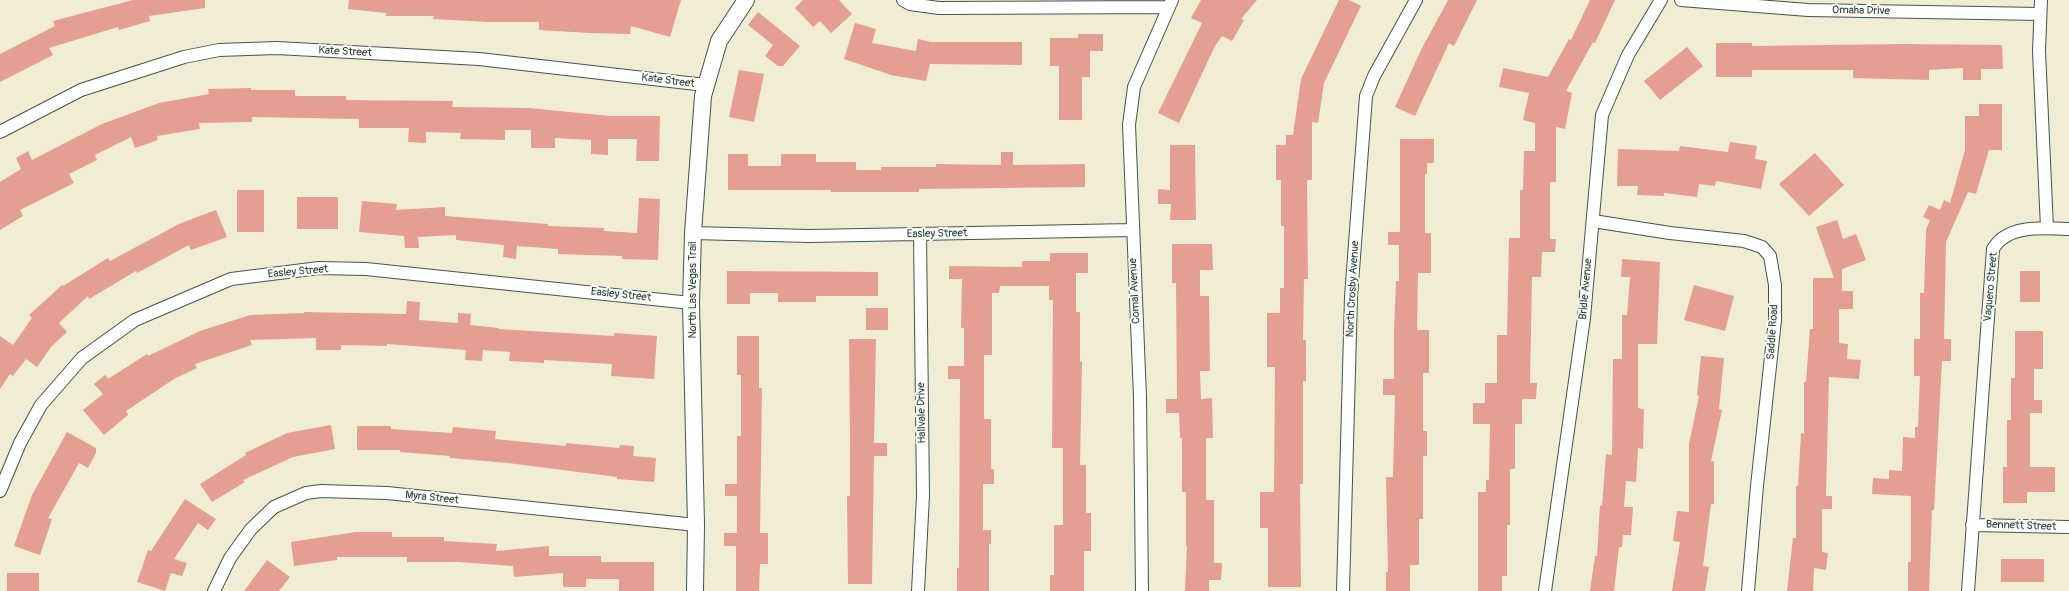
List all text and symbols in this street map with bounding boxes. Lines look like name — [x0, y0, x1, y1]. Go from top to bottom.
street label: Omaha Drive — [1832, 4, 1890, 18]
street label: Kate Street — [318, 44, 372, 60]
street label: Kate Street — [641, 71, 695, 91]
street label: Easley Street — [907, 227, 967, 241]
street label: North Crosby Avenue — [1344, 240, 1362, 338]
street label: North Las Vegas Trail — [686, 241, 700, 339]
street label: Vaquero Street — [1981, 252, 2001, 322]
street label: Comal Avenue — [1127, 258, 1143, 324]
street label: Bridle Avenue — [1577, 258, 1595, 320]
street label: Easley Street — [267, 263, 329, 281]
street label: Easley Street — [590, 285, 652, 305]
street label: Saddle Road — [1764, 304, 1782, 360]
street label: Hallvale Drive — [915, 382, 929, 444]
street label: Myra Street — [405, 489, 459, 507]
street label: Bennett Street — [1986, 518, 2056, 534]

